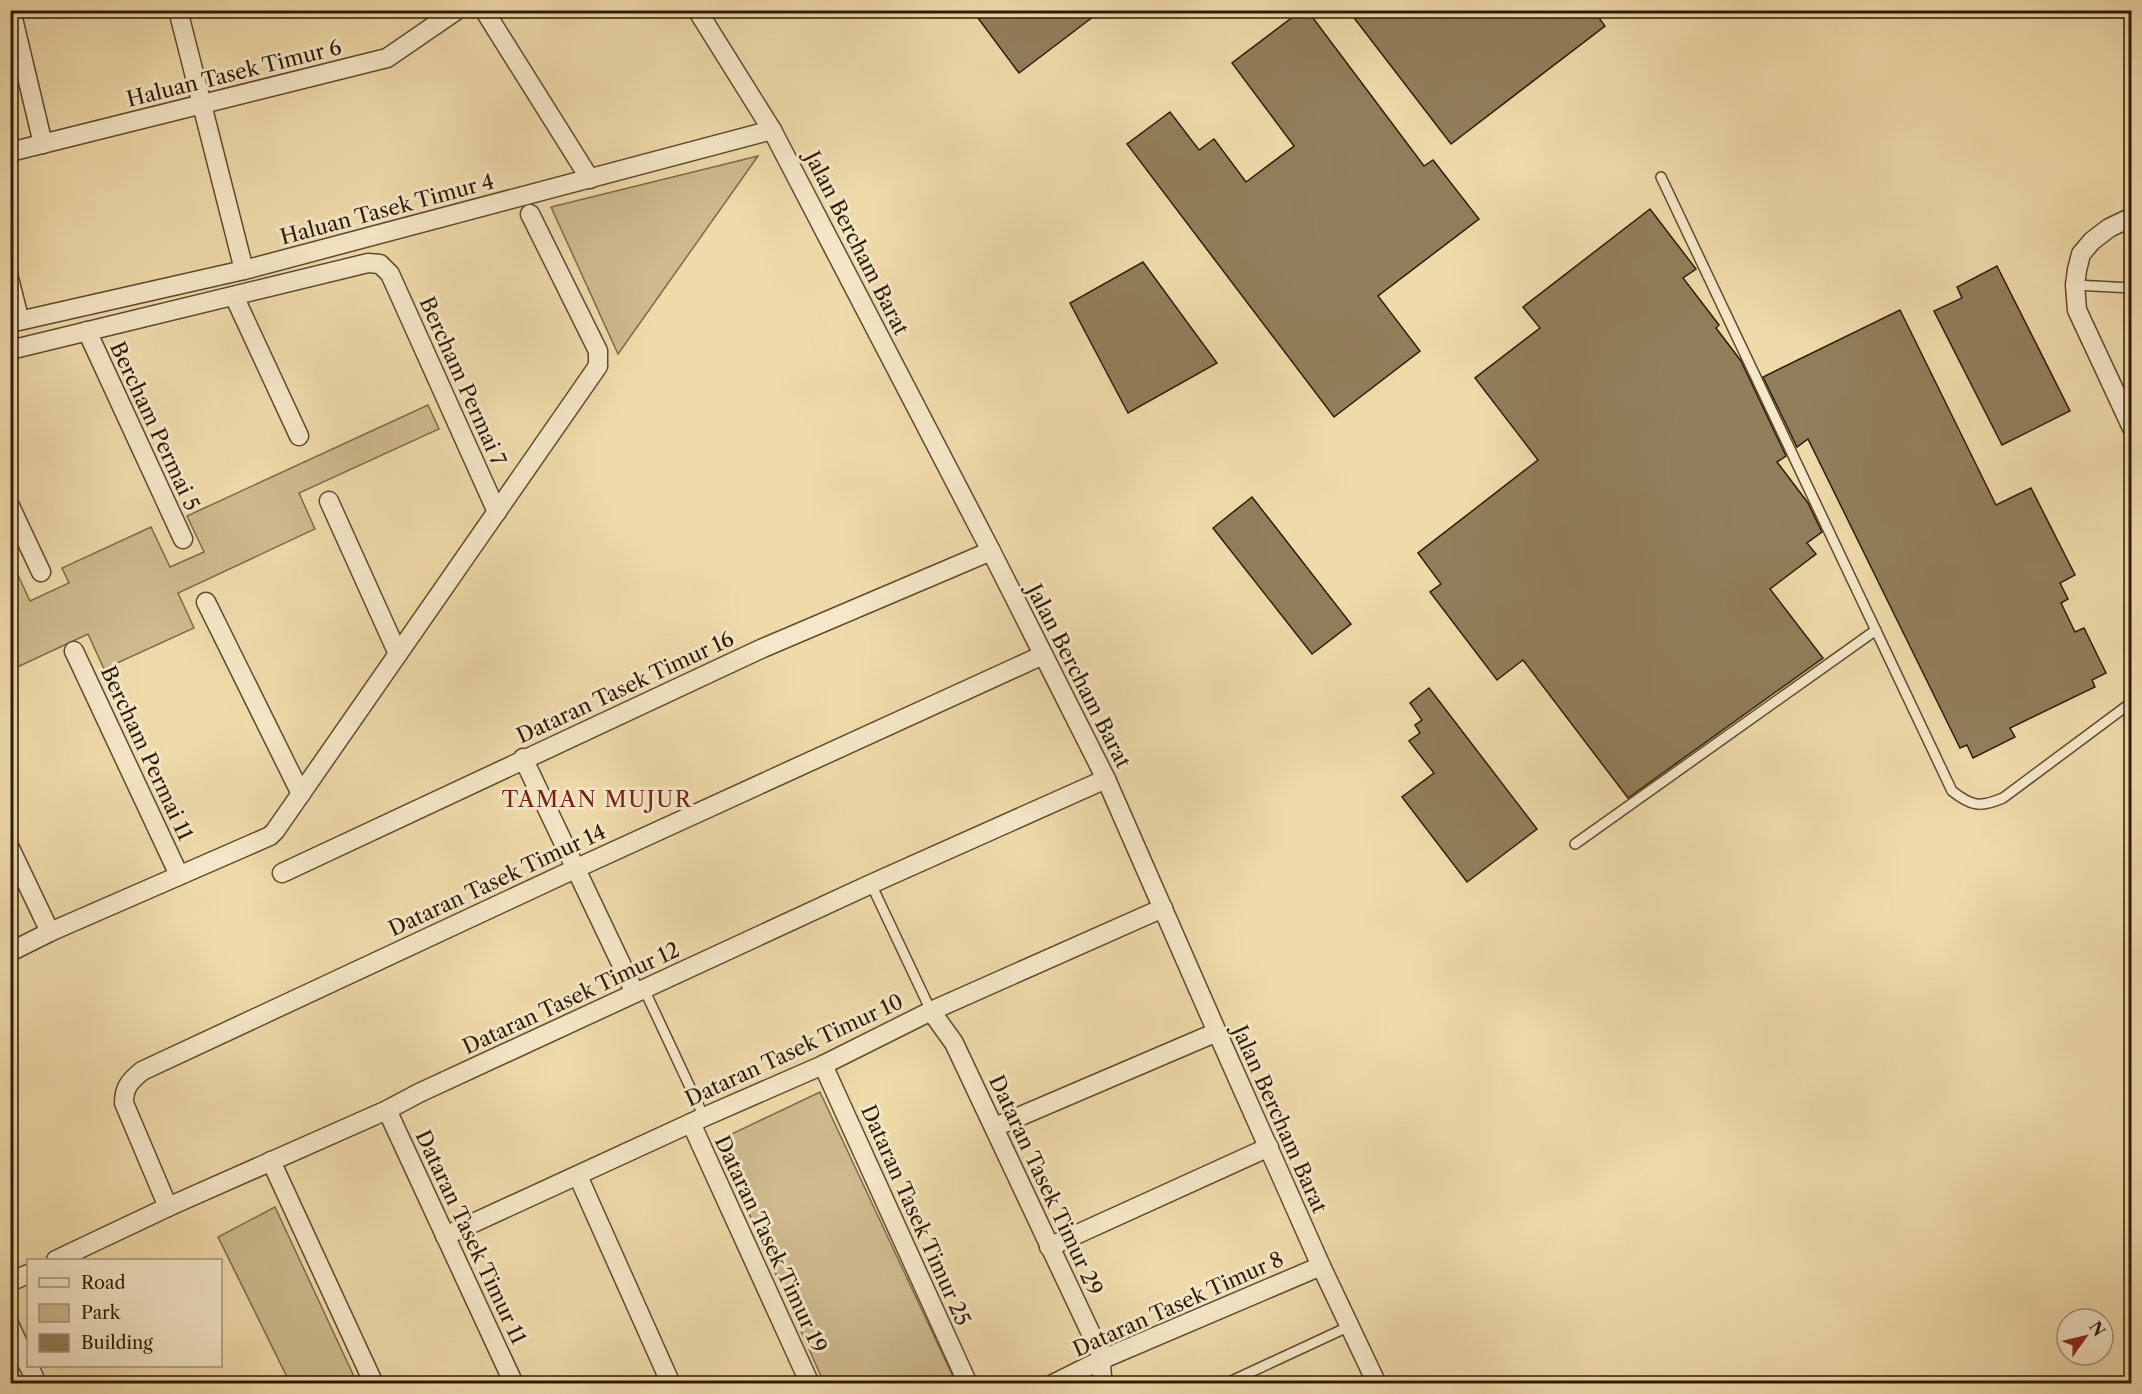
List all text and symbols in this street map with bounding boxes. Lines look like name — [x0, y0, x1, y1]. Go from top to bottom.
street label: Haluan Tasek Timur 6 — [124, 34, 344, 112]
street label: Jalan Bercham Barat — [798, 144, 914, 339]
street label: Haluan Tasek Timur 4 — [277, 168, 497, 250]
street label: Bercham Permai 7 — [415, 293, 512, 470]
street label: Bercham Permai 5 — [105, 338, 205, 514]
street label: Jalan Bercham Barat — [1020, 577, 1136, 772]
street label: Dataran Tasek Timur 16 — [513, 626, 737, 748]
street label: Bercham Permai 11 — [96, 662, 198, 844]
district label: TAMAN MUJUR — [502, 786, 692, 813]
street label: Dataran Tasek Timur 14 — [385, 819, 609, 941]
street label: Dataran Tasek Timur 12 — [459, 937, 683, 1059]
street label: Dataran Tasek Timur 10 — [681, 988, 907, 1112]
street label: Jalan Bercham Barat — [1226, 1019, 1333, 1217]
street label: Dataran Tasek Timur 29 — [984, 1071, 1108, 1299]
street label: Dataran Tasek Timur 25 — [856, 1101, 976, 1329]
street label: Dataran Tasek Timur 11 — [410, 1126, 532, 1348]
street label: Dataran Tasek Timur 19 — [710, 1132, 832, 1356]
street label: Dataran Tasek Timur 8 — [1069, 1246, 1287, 1362]
legend — [27, 1259, 222, 1367]
text: Road — [81, 1272, 126, 1294]
text: Park — [81, 1302, 122, 1324]
north arrow — [2055, 1307, 2115, 1367]
text: N — [2085, 1317, 2110, 1340]
text: Building — [81, 1332, 153, 1354]

